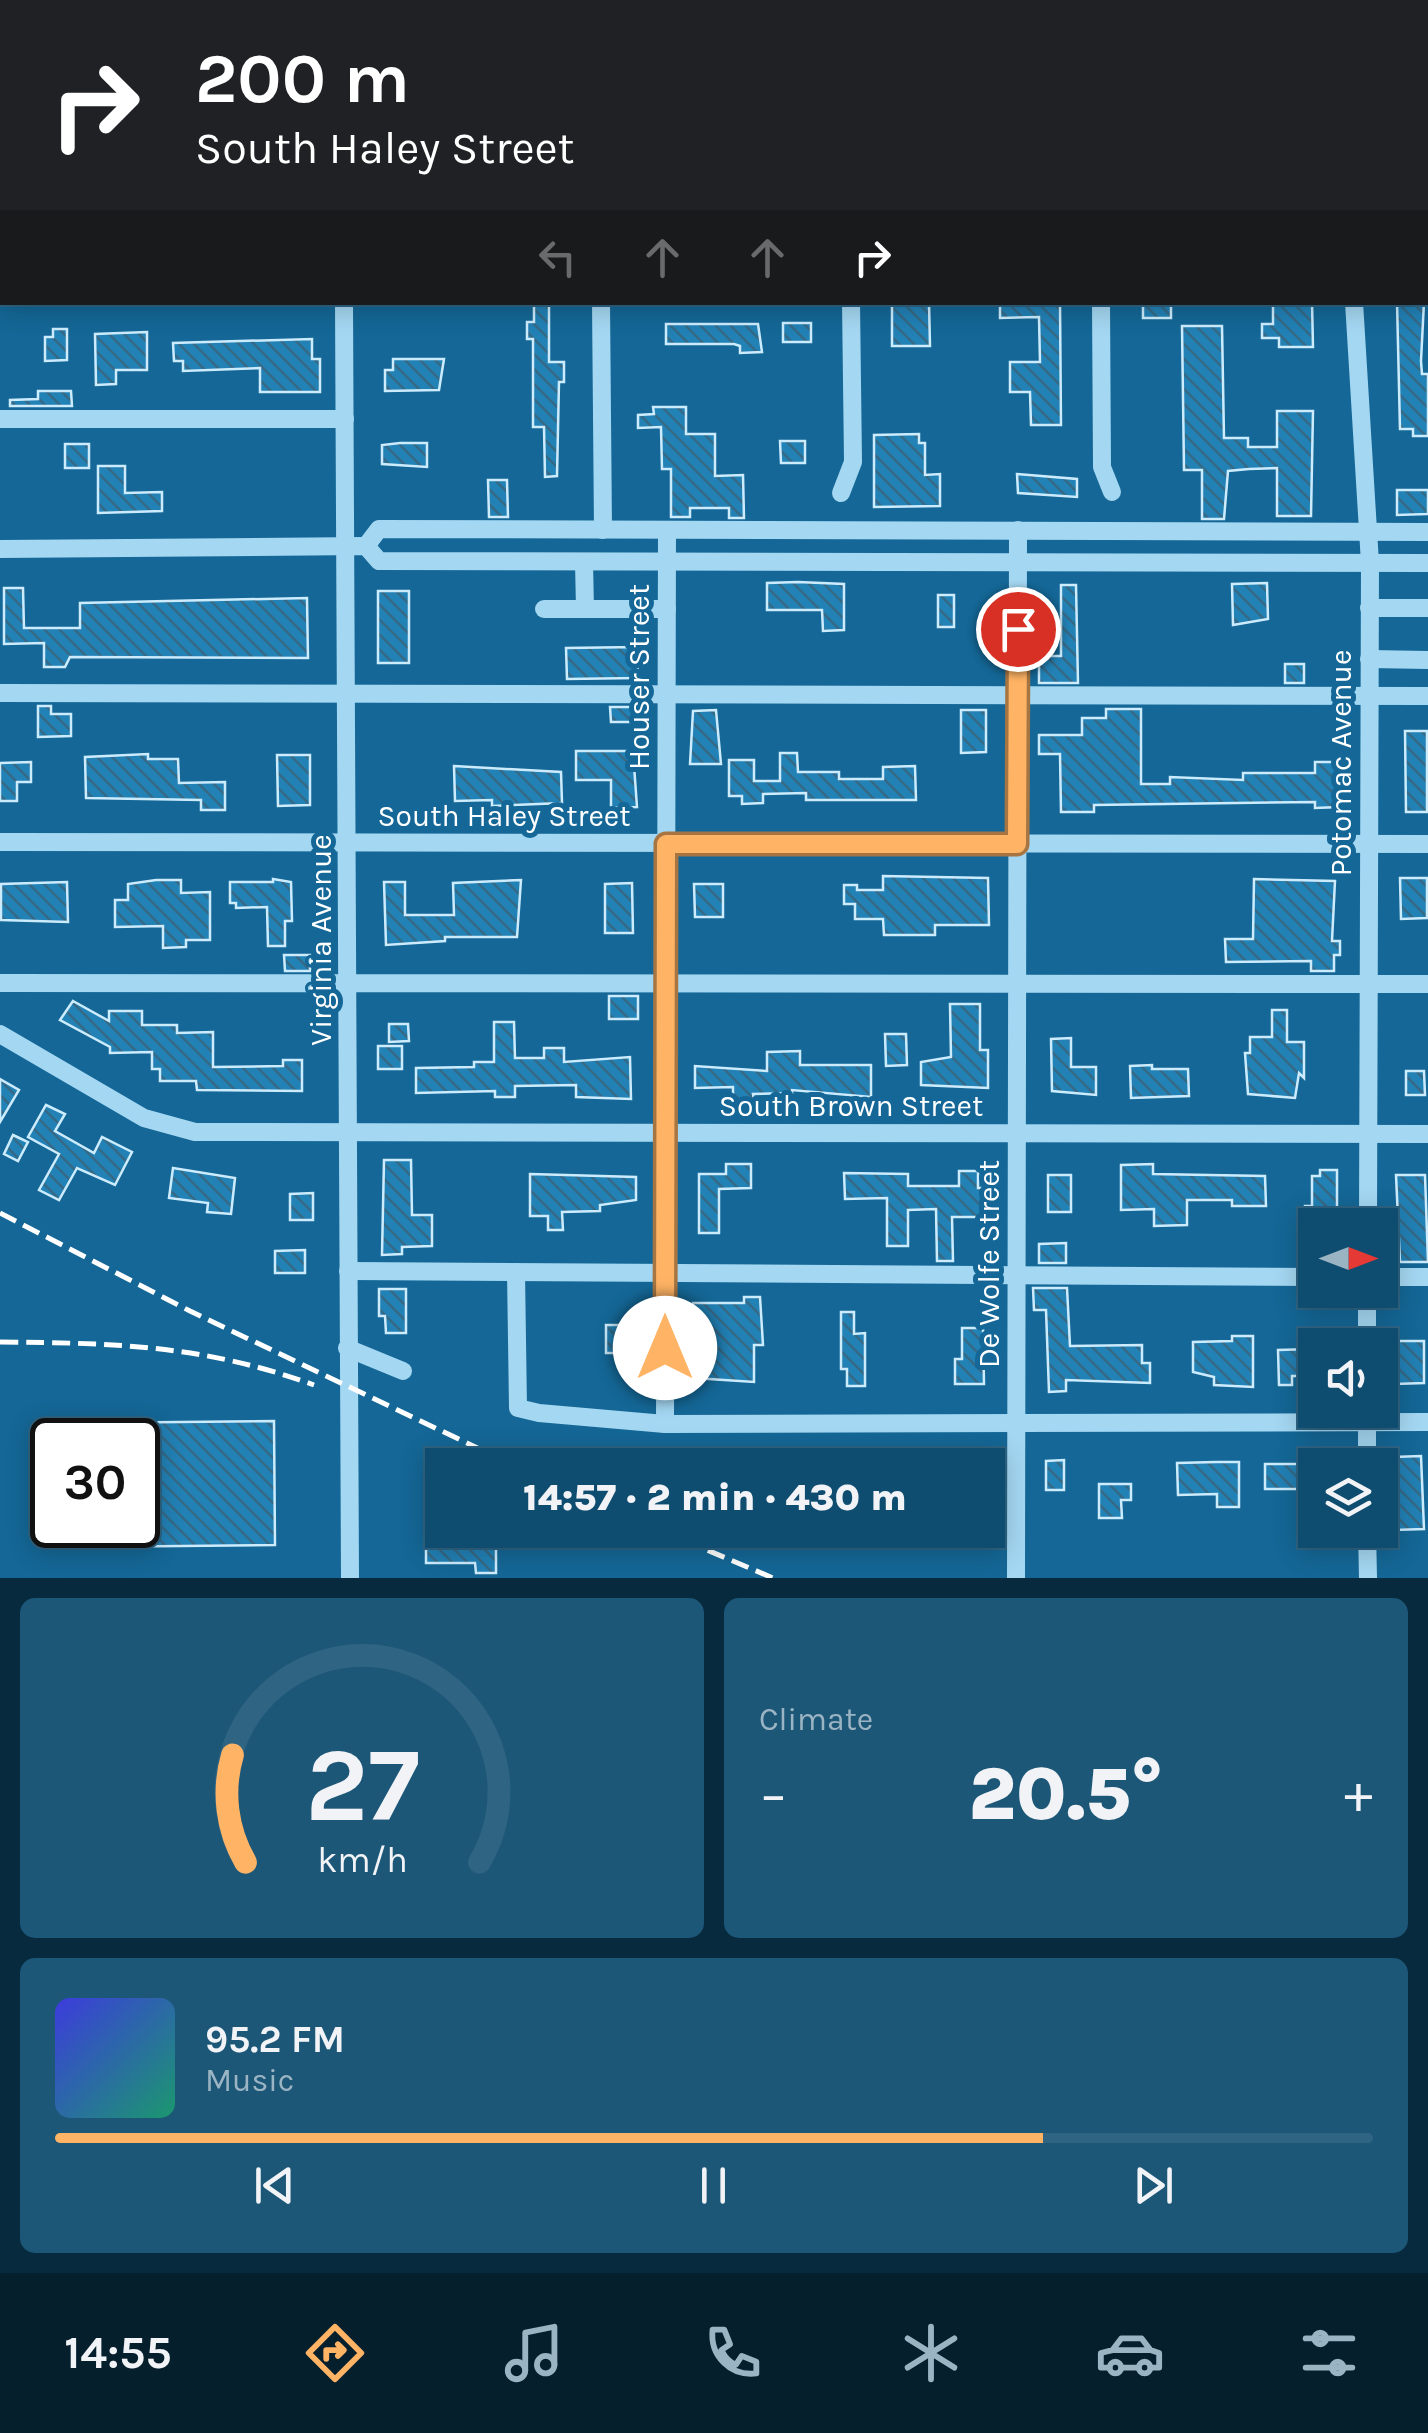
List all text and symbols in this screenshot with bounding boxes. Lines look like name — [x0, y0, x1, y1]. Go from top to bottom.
text: 200 m — [195, 38, 410, 120]
icon: right — [30, 40, 160, 170]
text: South Haley Street — [195, 122, 575, 174]
icon: left — [530, 230, 585, 285]
icon: ahead — [635, 230, 690, 285]
icon: ahead — [740, 230, 795, 285]
icon: right — [845, 230, 900, 285]
street label: Houser Street — [621, 584, 657, 770]
pin — [976, 587, 1061, 672]
icon: arrive — [991, 602, 1046, 657]
street label: Potomac Avenue — [1323, 650, 1359, 876]
street label: South Haley Street — [377, 798, 631, 834]
street label: Virginia Avenue — [303, 834, 339, 1046]
street label: South Brown Street — [719, 1088, 983, 1124]
street label: De Wolfe Street — [971, 1160, 1007, 1368]
north arrow — [1298, 1208, 1398, 1308]
map controls — [1298, 1208, 1398, 1548]
position arrow — [613, 1296, 717, 1400]
button: sound — [1298, 1328, 1398, 1428]
speed limit sign: 30 — [30, 1418, 160, 1548]
button: layers — [1298, 1448, 1398, 1548]
text: 14:57 · 2 min · 430 m — [523, 1475, 907, 1520]
text: Climate — [759, 1701, 873, 1738]
text: 27 — [305, 1725, 419, 1846]
text: 20.5° — [969, 1750, 1163, 1838]
text: − — [759, 1762, 788, 1826]
text: + — [1344, 1762, 1373, 1826]
text: km/h — [317, 1839, 407, 1881]
text: 95.2 FM — [205, 2017, 345, 2062]
text: Music — [205, 2062, 294, 2099]
icon: previous — [247, 2158, 302, 2213]
icon: pause — [686, 2158, 741, 2213]
icon: next — [1126, 2158, 1181, 2213]
icon: directions — [300, 2318, 370, 2388]
icon: music — [499, 2318, 569, 2388]
icon: phone — [698, 2318, 768, 2388]
icon: climate — [896, 2318, 966, 2388]
icon: car — [1095, 2318, 1165, 2388]
icon: filters — [1294, 2318, 1364, 2388]
text: 14:55 — [64, 2327, 172, 2379]

